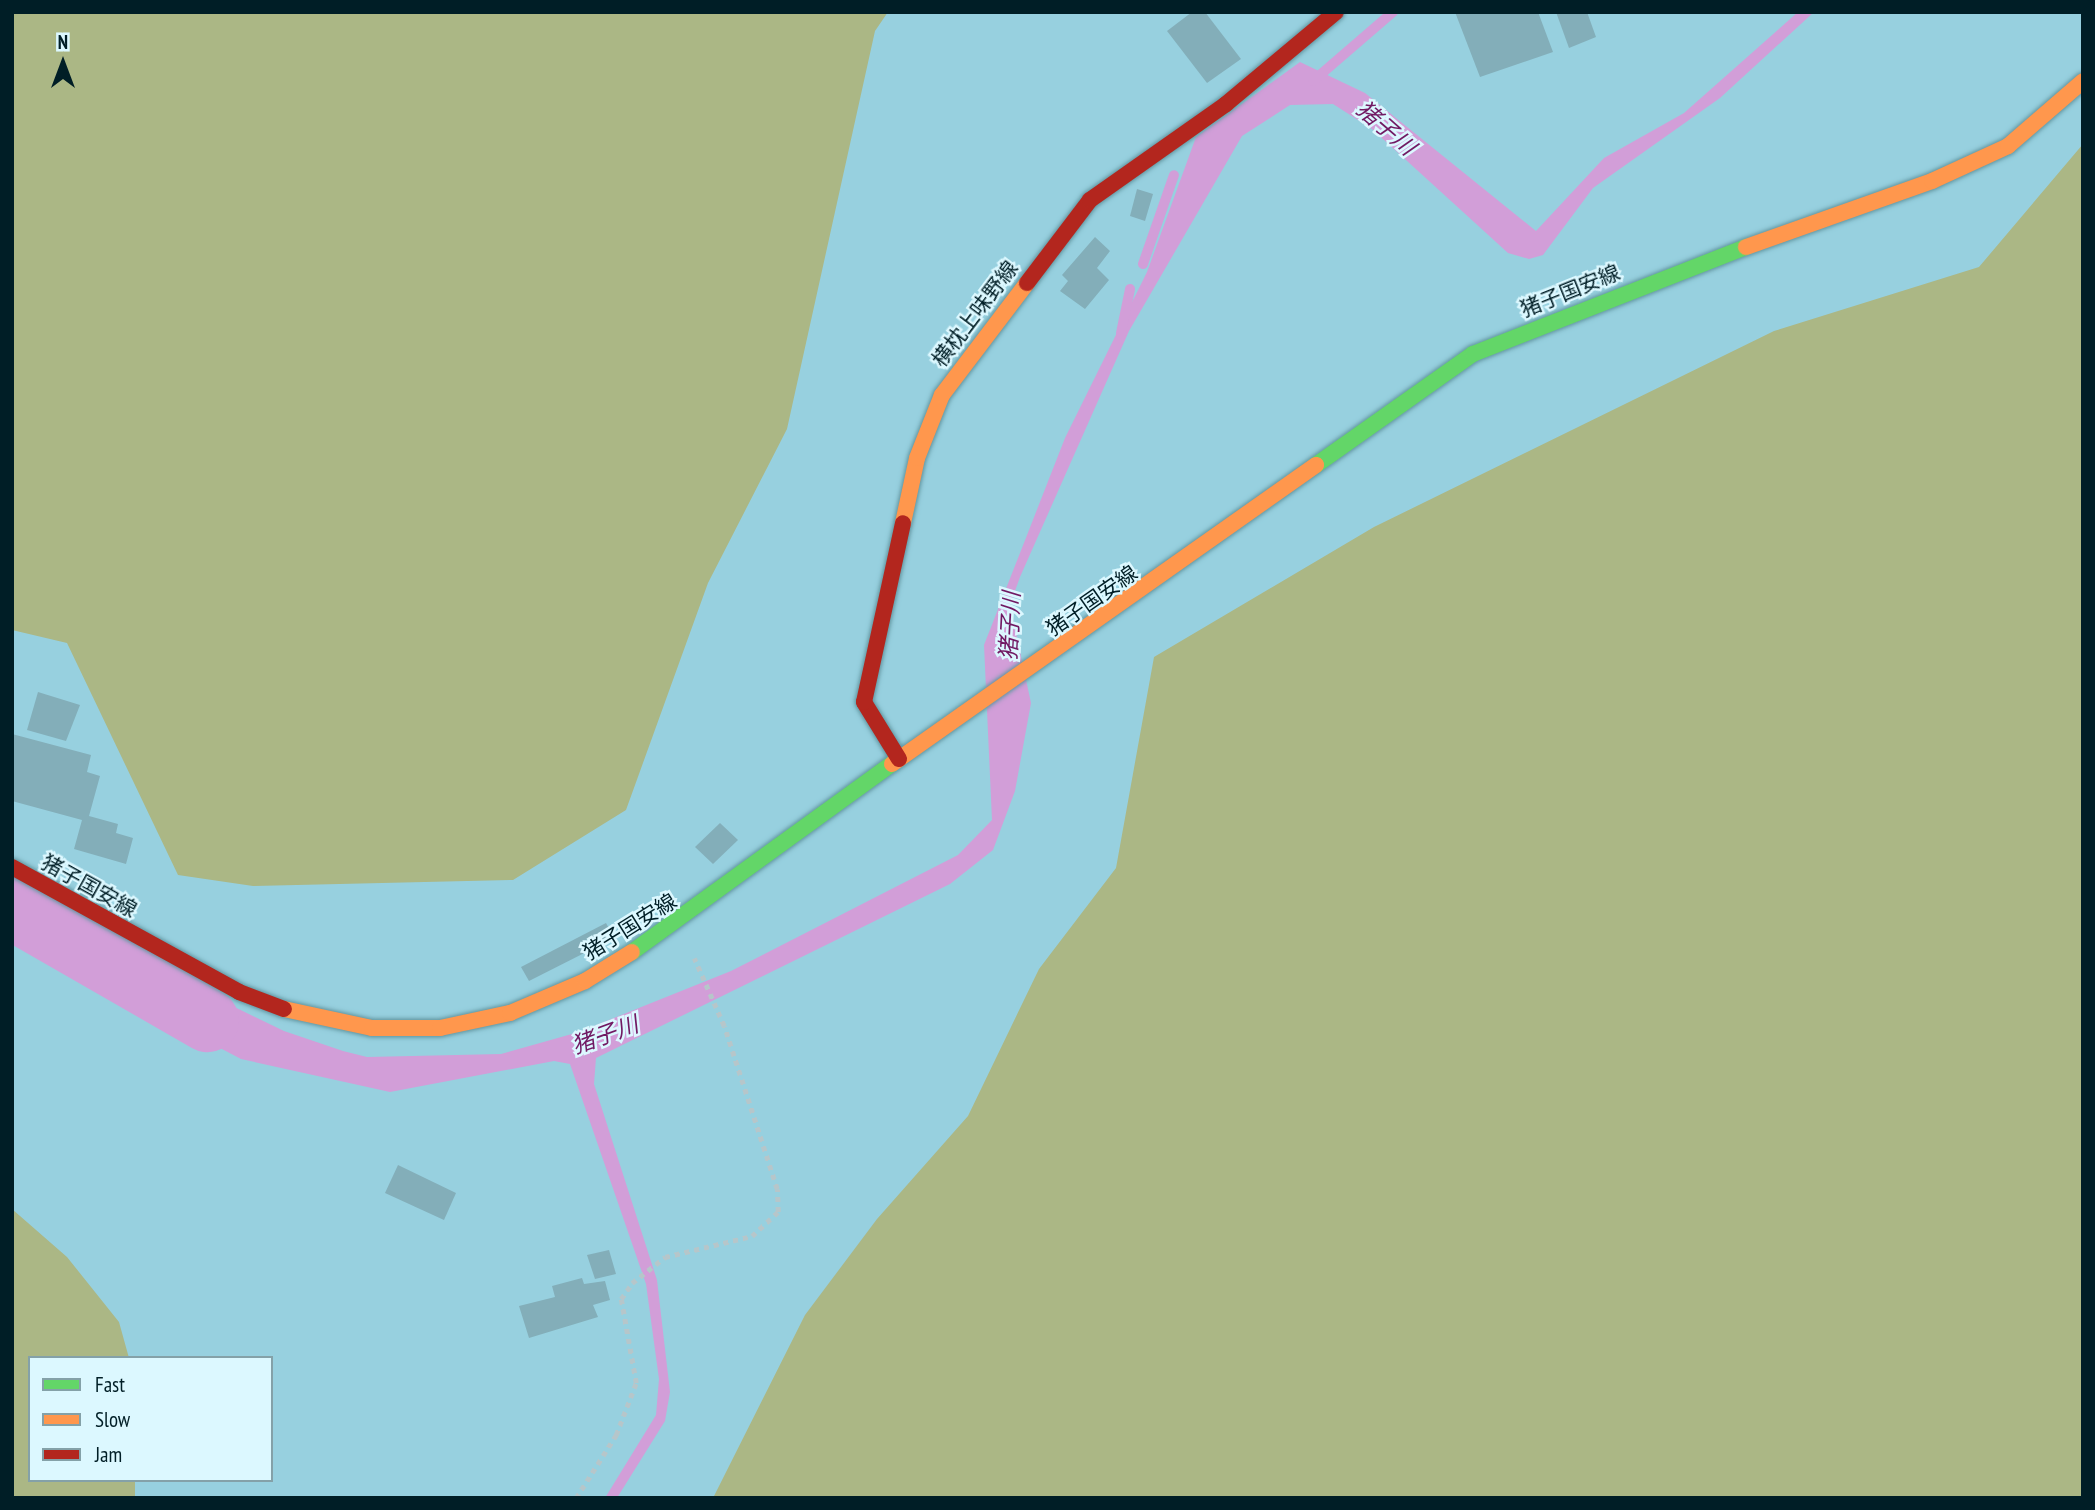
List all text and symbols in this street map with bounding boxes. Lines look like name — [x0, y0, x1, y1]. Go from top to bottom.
north arrow — [28, 28, 98, 98]
text: N — [58, 30, 68, 54]
water label: 猪子川 — [1351, 95, 1421, 161]
street label: 横枕上味野線 — [927, 256, 1023, 372]
street label: 猪子国安線 — [1517, 260, 1623, 322]
street label: 猪子国安線 — [1042, 561, 1142, 641]
water label: 猪子川 — [994, 591, 1026, 661]
street label: 猪子国安線 — [37, 850, 141, 922]
street label: 猪子国安線 — [579, 888, 681, 966]
water label: 猪子川 — [568, 1010, 642, 1060]
legend — [28, 1356, 273, 1482]
text: Fast — [95, 1371, 125, 1398]
text: Slow — [95, 1406, 130, 1433]
text: Jam — [95, 1441, 122, 1468]

